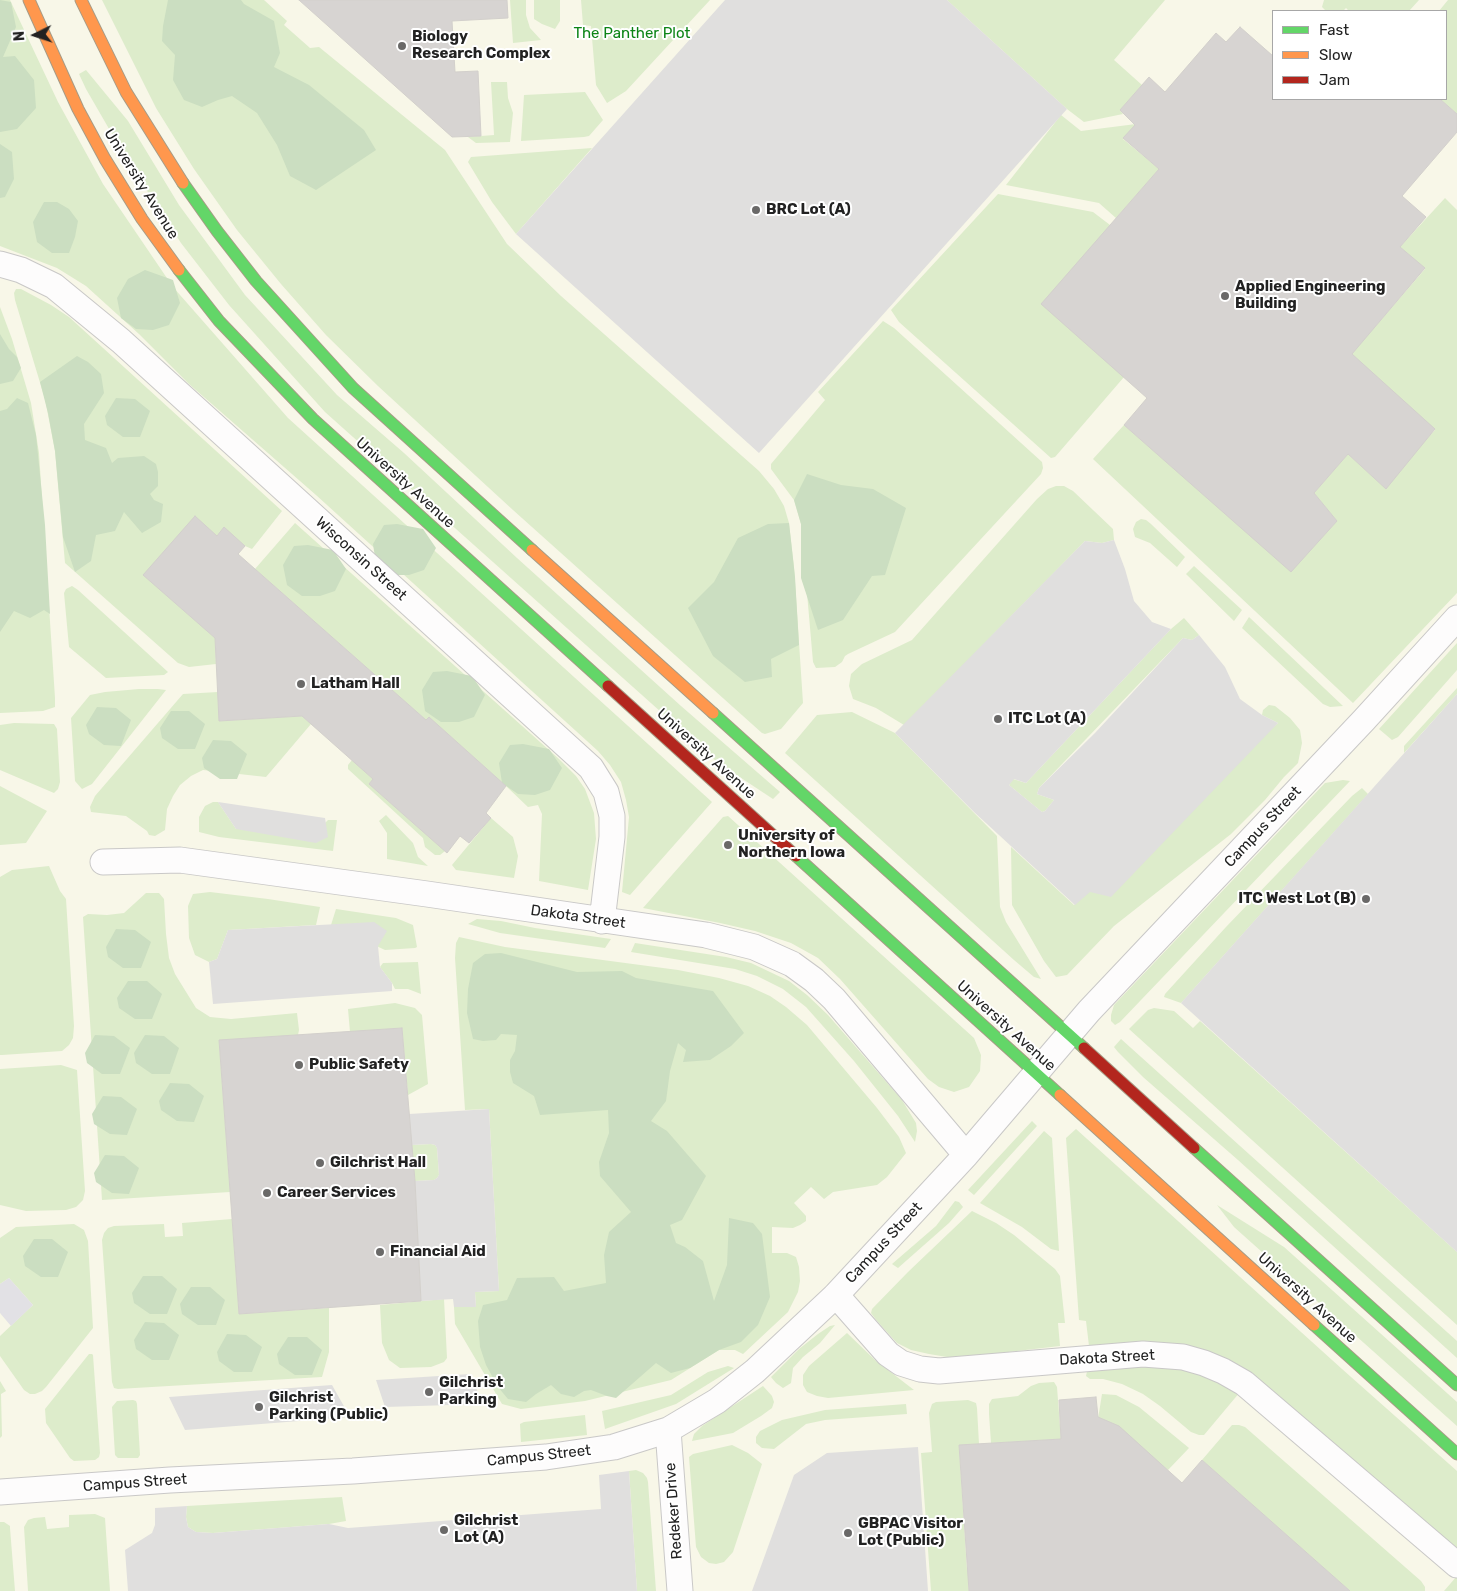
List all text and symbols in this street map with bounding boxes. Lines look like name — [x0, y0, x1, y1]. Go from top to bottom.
north arrow — [10, 10, 60, 60]
legend — [1272, 10, 1447, 100]
text: Fast — [1319, 21, 1349, 39]
park label: The Panther Plot — [574, 25, 690, 43]
place label: Biology Research Complex — [412, 28, 550, 63]
text: N — [11, 30, 28, 42]
marker: Biology Research Complex — [396, 40, 408, 52]
text: Slow — [1319, 46, 1352, 64]
text: Jam — [1319, 71, 1350, 89]
street label: University Avenue — [100, 125, 182, 243]
place label: BRC Lot (A) — [766, 201, 851, 219]
marker: BRC Lot (A) — [750, 204, 762, 216]
place label: Applied Engineering Building — [1235, 278, 1386, 313]
marker: Applied Engineering Building — [1219, 290, 1231, 302]
street label: University Avenue — [352, 434, 458, 532]
street label: Wisconsin Street — [312, 513, 410, 605]
place label: Latham Hall — [311, 675, 400, 693]
marker: Latham Hall — [295, 678, 307, 690]
street label: University Avenue — [653, 705, 759, 803]
place label: ITC Lot (A) — [1008, 710, 1086, 728]
marker: ITC Lot (A) — [992, 713, 1004, 725]
street label: Campus Street — [1221, 783, 1305, 871]
place label: University of Northern Iowa — [738, 827, 845, 862]
marker: University of Northern Iowa — [722, 839, 734, 851]
place label: ITC West Lot (B) — [1238, 890, 1356, 908]
marker: ITC West Lot (B) — [1360, 893, 1372, 905]
street label: Dakota Street — [529, 901, 627, 933]
street label: University Avenue — [953, 977, 1059, 1075]
place label: Public Safety — [309, 1056, 409, 1074]
marker: Public Safety — [293, 1059, 305, 1071]
place label: Gilchrist Hall — [330, 1154, 426, 1172]
marker: Gilchrist Hall — [314, 1157, 326, 1169]
place label: Career Services — [277, 1184, 396, 1202]
marker: Career Services — [261, 1187, 273, 1199]
street label: Campus Street — [842, 1199, 926, 1287]
place label: Financial Aid — [390, 1243, 486, 1261]
marker: Financial Aid — [374, 1246, 386, 1258]
street label: University Avenue — [1254, 1249, 1360, 1347]
street label: Dakota Street — [1059, 1347, 1155, 1369]
place label: Gilchrist Parking — [439, 1374, 503, 1409]
marker: Gilchrist Parking — [423, 1386, 435, 1398]
place label: Gilchrist Parking (Public) — [269, 1389, 388, 1424]
marker: Gilchrist Parking (Public) — [253, 1401, 265, 1413]
street label: Campus Street — [486, 1442, 592, 1470]
street label: Redeker Drive — [662, 1462, 686, 1560]
street label: Campus Street — [82, 1470, 188, 1496]
place label: Gilchrist Lot (A) — [454, 1512, 518, 1547]
place label: GBPAC Visitor Lot (Public) — [858, 1515, 963, 1550]
marker: Gilchrist Lot (A) — [438, 1524, 450, 1536]
marker: GBPAC Visitor Lot (Public) — [842, 1527, 854, 1539]

